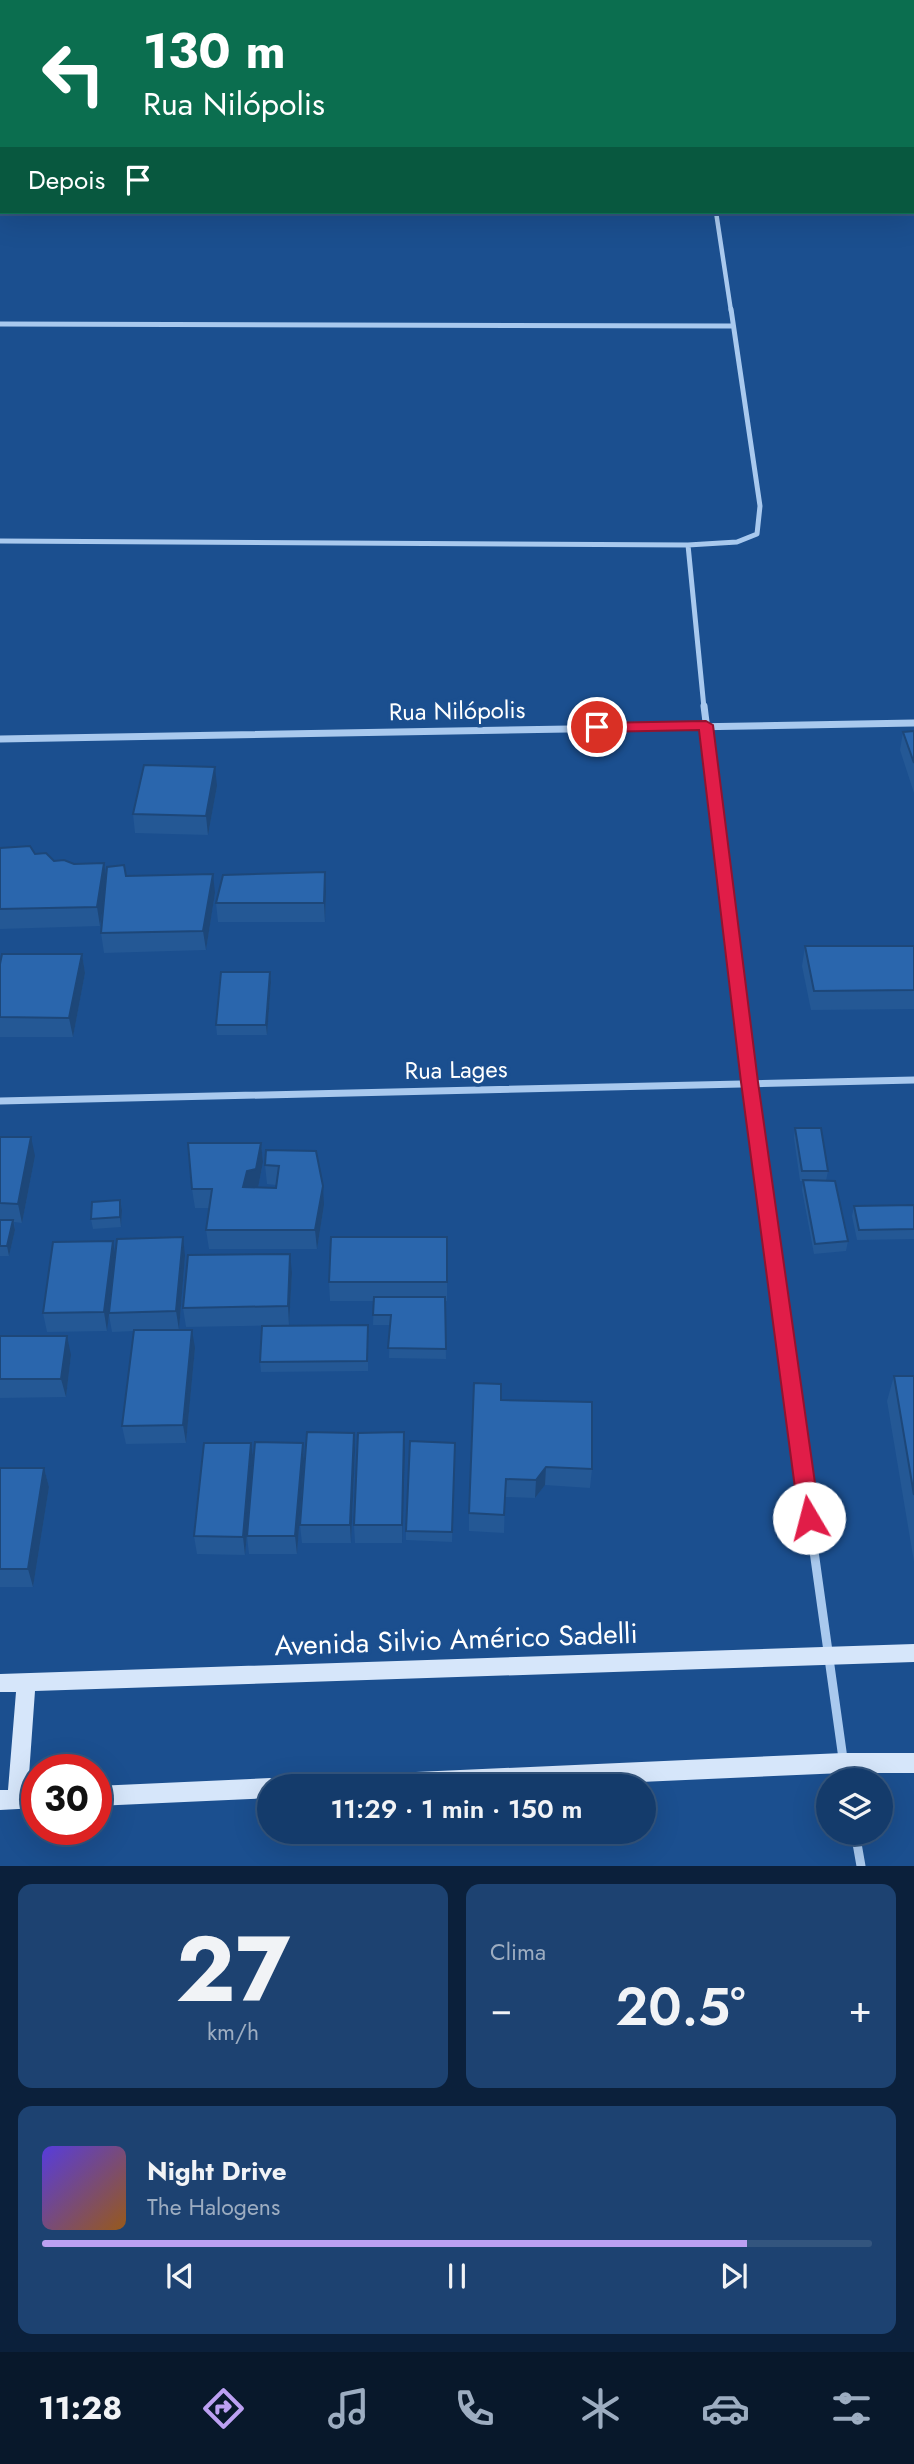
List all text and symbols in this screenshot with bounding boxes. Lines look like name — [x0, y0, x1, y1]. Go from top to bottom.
text: 130 m — [143, 16, 286, 86]
icon: left — [28, 28, 119, 119]
text: Rua Nilópolis — [143, 81, 325, 127]
text: Depois — [28, 161, 105, 199]
icon: arrive — [119, 161, 157, 199]
street label: Rua Nilópolis — [388, 692, 526, 729]
pin — [567, 697, 627, 757]
icon: arrive — [578, 708, 616, 746]
street label: Rua Lages — [404, 1051, 508, 1088]
position arrow — [772, 1481, 846, 1555]
street label: Avenida Silvio Américo Sadelli — [274, 1613, 638, 1666]
speed limit sign: 30 — [21, 1754, 112, 1845]
map controls — [816, 1768, 893, 1845]
button: layers — [816, 1768, 893, 1845]
text: 11:29 · 1 min · 150 m — [331, 1790, 582, 1828]
text: 27 — [176, 1904, 290, 2035]
text: Clima — [490, 1935, 546, 1969]
text: 20.5° — [616, 1969, 745, 2045]
text: − — [490, 1981, 512, 2036]
text: + — [849, 1981, 872, 2036]
text: km/h — [207, 2015, 259, 2049]
text: Night Drive — [147, 2152, 287, 2190]
text: The Halogens — [147, 2190, 280, 2224]
icon: previous — [161, 2257, 199, 2295]
icon: pause — [438, 2257, 476, 2295]
icon: next — [715, 2257, 753, 2295]
icon: directions — [199, 2384, 248, 2433]
icon: music — [324, 2384, 373, 2433]
icon: phone — [450, 2384, 499, 2433]
icon: climate — [576, 2384, 625, 2433]
icon: car — [701, 2384, 750, 2433]
icon: filters — [827, 2384, 876, 2433]
text: 11:28 — [38, 2385, 122, 2431]

